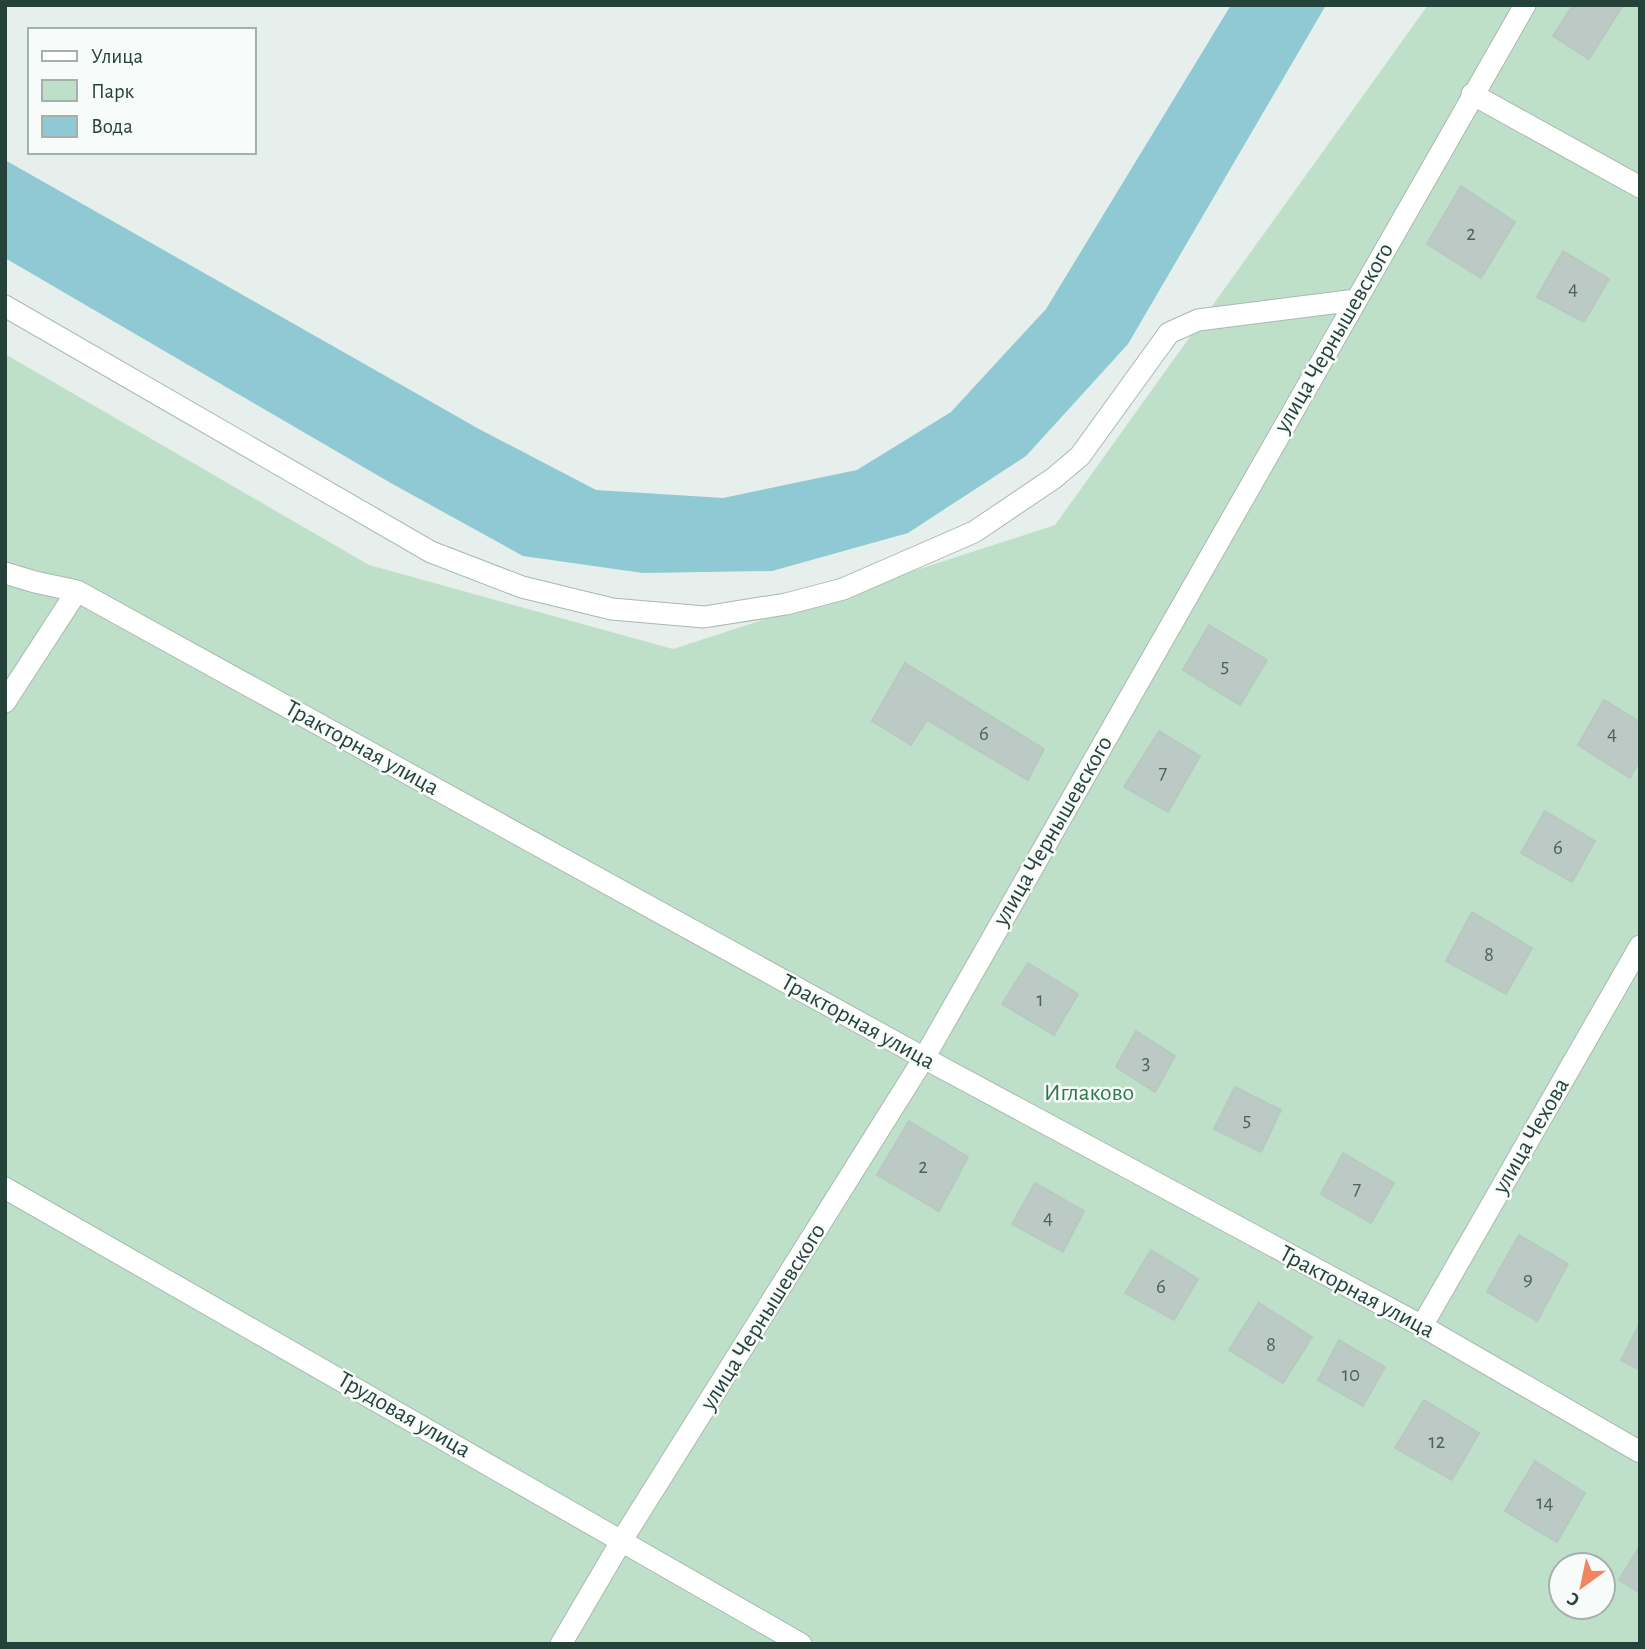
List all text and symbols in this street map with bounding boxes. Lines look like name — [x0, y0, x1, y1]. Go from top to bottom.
legend — [28, 28, 256, 154]
text: Улица — [91, 46, 144, 67]
text: Парк — [91, 81, 135, 102]
text: Вода — [91, 116, 133, 137]
house number: 2 — [1466, 223, 1476, 244]
street label: улица Чернышевского — [1269, 239, 1398, 438]
house number: 4 — [1568, 278, 1578, 299]
house number: 5 — [1221, 655, 1229, 676]
street label: Тракторная улица — [281, 696, 443, 800]
house number: 6 — [979, 723, 989, 744]
house number: 4 — [1607, 723, 1617, 744]
street label: улица Чернышевского — [988, 732, 1117, 931]
house number: 7 — [1159, 762, 1168, 783]
house number: 6 — [1553, 837, 1563, 858]
house number: 8 — [1484, 944, 1494, 965]
street label: Тракторная улица — [777, 970, 939, 1074]
house number: 1 — [1036, 989, 1044, 1010]
house number: 3 — [1142, 1052, 1150, 1073]
street label: улица Чехова — [1488, 1074, 1574, 1199]
park label: Иглаково — [1044, 1081, 1134, 1105]
house number: 5 — [1243, 1109, 1251, 1130]
house number: 2 — [918, 1156, 928, 1177]
house number: 7 — [1353, 1178, 1362, 1199]
house number: 4 — [1043, 1207, 1053, 1228]
street label: улица Чернышевского — [695, 1219, 830, 1415]
street label: Тракторная улица — [1276, 1241, 1438, 1343]
house number: 9 — [1523, 1268, 1533, 1289]
house number: 6 — [1156, 1276, 1166, 1297]
house number: 8 — [1266, 1334, 1276, 1355]
house number: 10 — [1342, 1364, 1360, 1385]
street label: Трудовая улица — [334, 1367, 475, 1463]
house number: 12 — [1429, 1431, 1445, 1452]
house number: 14 — [1536, 1492, 1554, 1513]
north arrow — [1547, 1551, 1617, 1621]
text: С — [1564, 1588, 1583, 1610]

